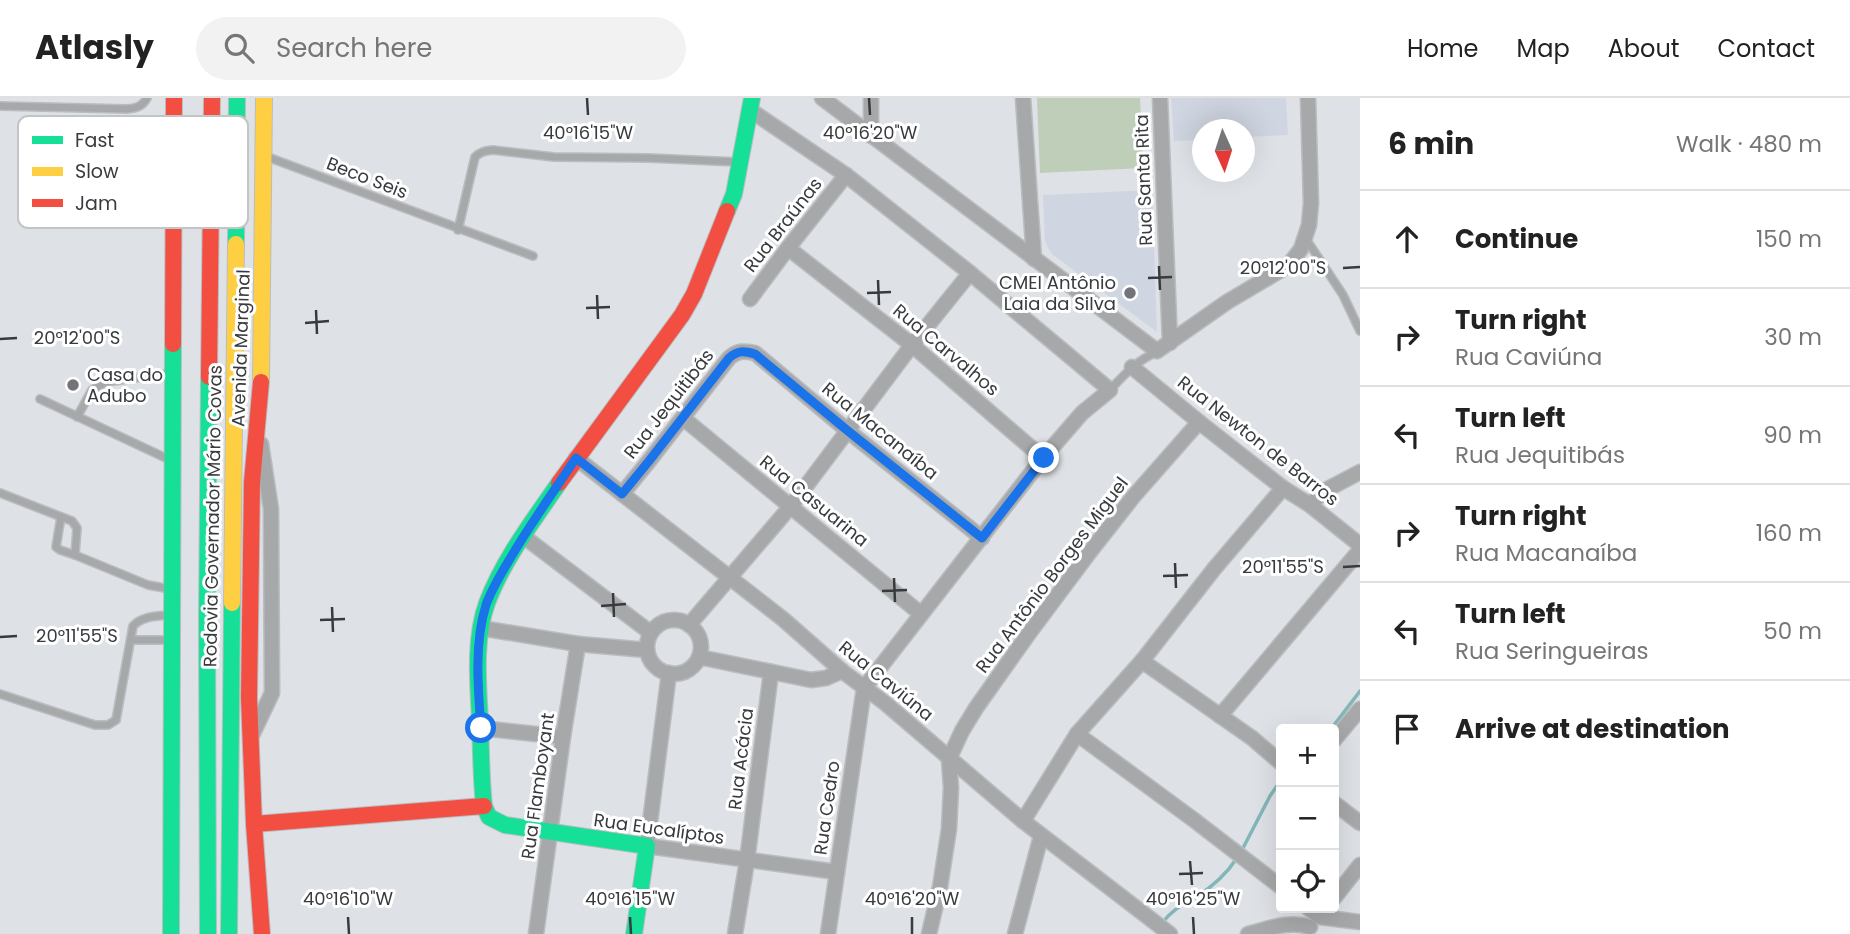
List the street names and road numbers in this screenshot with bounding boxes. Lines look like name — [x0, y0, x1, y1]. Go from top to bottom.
street label: Rua Santa Rita — [1129, 114, 1158, 246]
street label: Beco Seis — [323, 151, 411, 204]
street label: Rua Braúnas — [738, 172, 828, 277]
street label: Avenida Marginal — [225, 269, 256, 427]
street label: Rua Carvalhos — [888, 298, 1005, 401]
street label: Rua Jequitibás — [618, 344, 719, 464]
street label: Rodovia Governador Mário Covas — [197, 365, 228, 667]
street label: Rua Newton de Barros — [1173, 370, 1344, 511]
street label: Rua Macanaíba — [817, 376, 944, 485]
street label: Rua Casuarina — [755, 449, 874, 552]
street label: Rua Antônio Borges Miguel — [970, 472, 1134, 678]
street label: Rua Caviúna — [834, 635, 939, 727]
street label: Rua Acácia — [722, 707, 759, 811]
street label: Rua Flamboyant — [515, 711, 560, 861]
street label: Rua Cedro — [808, 759, 845, 857]
street label: Rua Eucalíptos — [592, 807, 726, 850]

